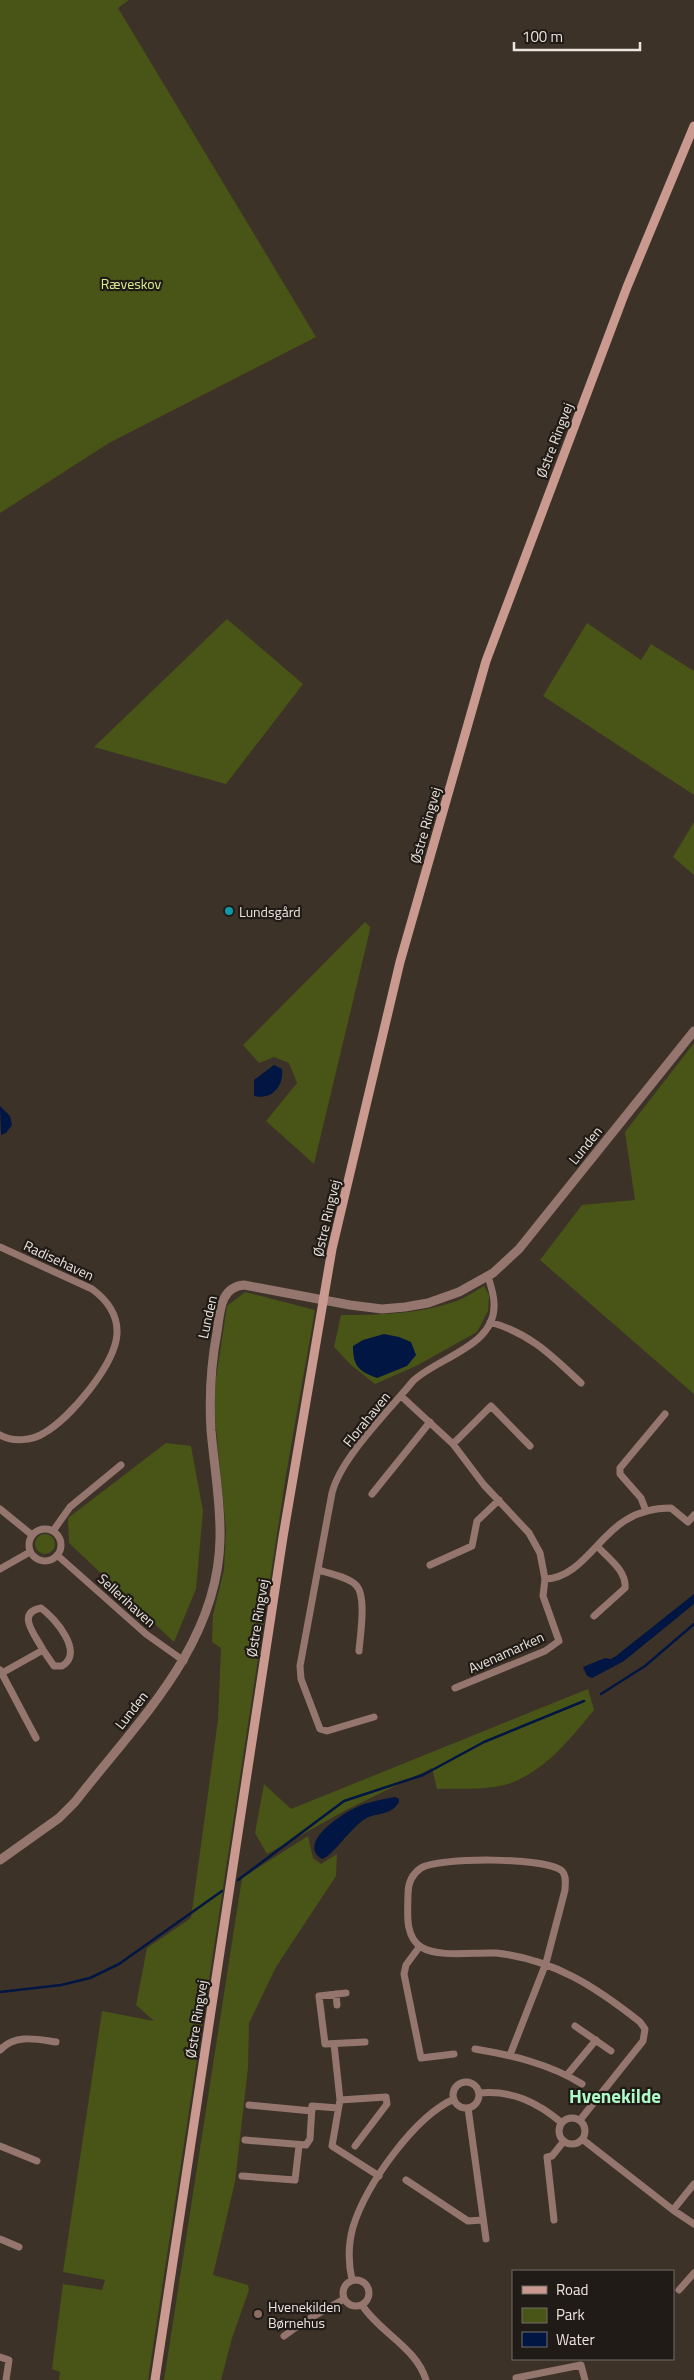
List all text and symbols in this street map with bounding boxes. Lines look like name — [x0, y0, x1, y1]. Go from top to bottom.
scale bar — [514, 20, 640, 52]
text: 100 m — [522, 25, 563, 48]
park label: Ræveskov — [101, 273, 162, 294]
street label: Østre Ringvej — [530, 400, 578, 480]
street label: Østre Ringvej — [404, 784, 446, 866]
place label: Lundsgård — [239, 901, 301, 922]
marker: Lundsgård — [223, 905, 235, 917]
street label: Lunden — [563, 1121, 607, 1169]
street label: Østre Ringvej — [307, 1177, 345, 1259]
street label: Radisehaven — [20, 1235, 98, 1285]
street label: Lunden — [192, 1293, 222, 1341]
street label: Florahaven — [337, 1387, 395, 1451]
street label: Sellerihaven — [93, 1568, 161, 1632]
street label: Østre Ringvej — [240, 1578, 274, 1658]
street label: Avenamarken — [465, 1626, 547, 1678]
street label: Lunden — [109, 1686, 153, 1734]
street label: Østre Ringvej — [179, 1979, 213, 2059]
district label: Hvenekilde — [569, 2081, 661, 2110]
legend — [512, 2270, 674, 2360]
text: Road — [556, 2278, 588, 2301]
place label: Hvenekilden Børnehus — [268, 2296, 341, 2333]
text: Park — [556, 2303, 585, 2326]
marker: Hvenekilden Børnehus — [252, 2308, 264, 2320]
text: Water — [556, 2328, 595, 2351]

